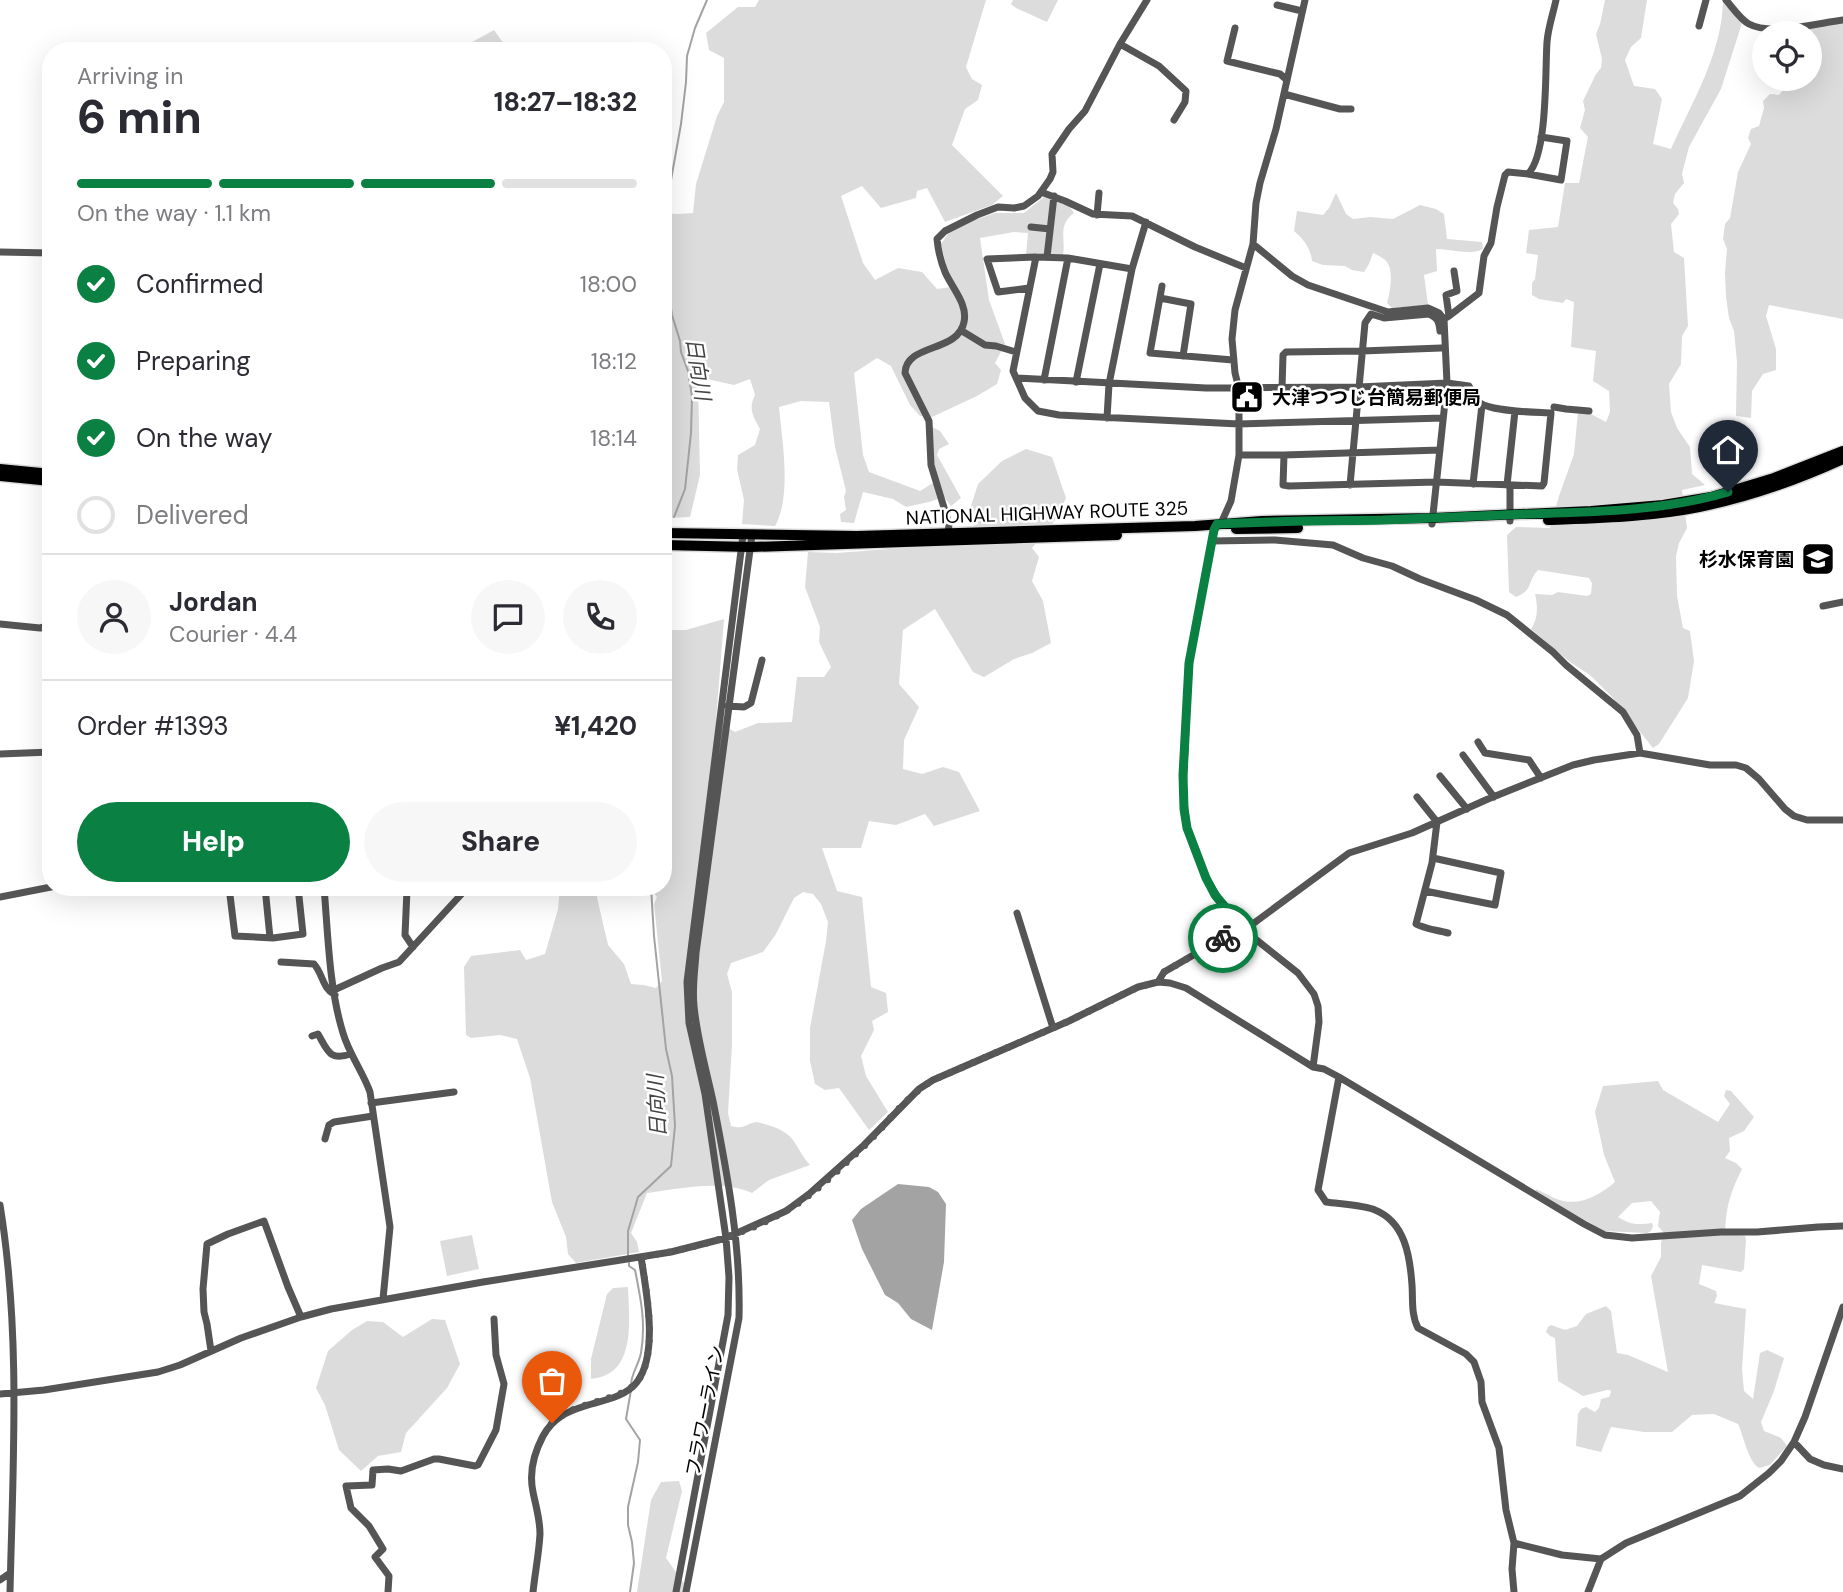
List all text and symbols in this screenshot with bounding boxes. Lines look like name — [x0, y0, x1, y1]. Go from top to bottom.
map controls — [1752, 21, 1822, 91]
button: locate — [1752, 21, 1822, 91]
text: Arriving in — [77, 61, 183, 91]
text: 18:27–18:32 — [494, 85, 637, 119]
text: 6 min — [77, 87, 202, 147]
text: On the way · 1.1 km — [77, 198, 271, 228]
icon: check — [77, 265, 115, 303]
text: Confirmed — [136, 267, 263, 301]
text: 18:00 — [580, 269, 637, 299]
water label: 日向川 — [679, 336, 717, 404]
icon: check — [77, 342, 115, 380]
text: Preparing — [136, 344, 251, 378]
text: 18:12 — [591, 346, 637, 376]
public building icon: 大津つつじ台簡易郵便局 — [1228, 378, 1266, 416]
place label: 大津つつじ台簡易郵便局 — [1272, 385, 1481, 410]
icon: check — [77, 419, 115, 457]
pin — [1698, 420, 1758, 492]
text: On the way — [136, 421, 272, 455]
text: 18:14 — [590, 423, 637, 453]
icon: home — [1709, 431, 1747, 469]
street label: NATIONAL HIGHWAY ROUTE 325 — [905, 496, 1189, 530]
text: Delivered — [136, 498, 249, 532]
school or university icon: 杉水保育園 — [1799, 540, 1837, 578]
place label: 杉水保育園 — [1699, 547, 1794, 572]
button: person — [77, 580, 151, 654]
button: chat — [471, 580, 545, 654]
button: phone — [563, 580, 637, 654]
text: Jordan — [169, 585, 258, 619]
text: Courier · 4.4 — [169, 619, 297, 649]
text: Order #1393 — [77, 709, 229, 743]
text: ¥1,420 — [554, 709, 637, 743]
button: Help — [77, 802, 350, 882]
button: Share — [364, 802, 637, 882]
courier — [1188, 903, 1258, 973]
icon: bike — [1204, 919, 1242, 957]
water label: 日向川 — [641, 1072, 673, 1138]
street label: フラワーライン — [680, 1343, 730, 1479]
pin — [522, 1351, 582, 1423]
icon: bag — [533, 1362, 571, 1400]

